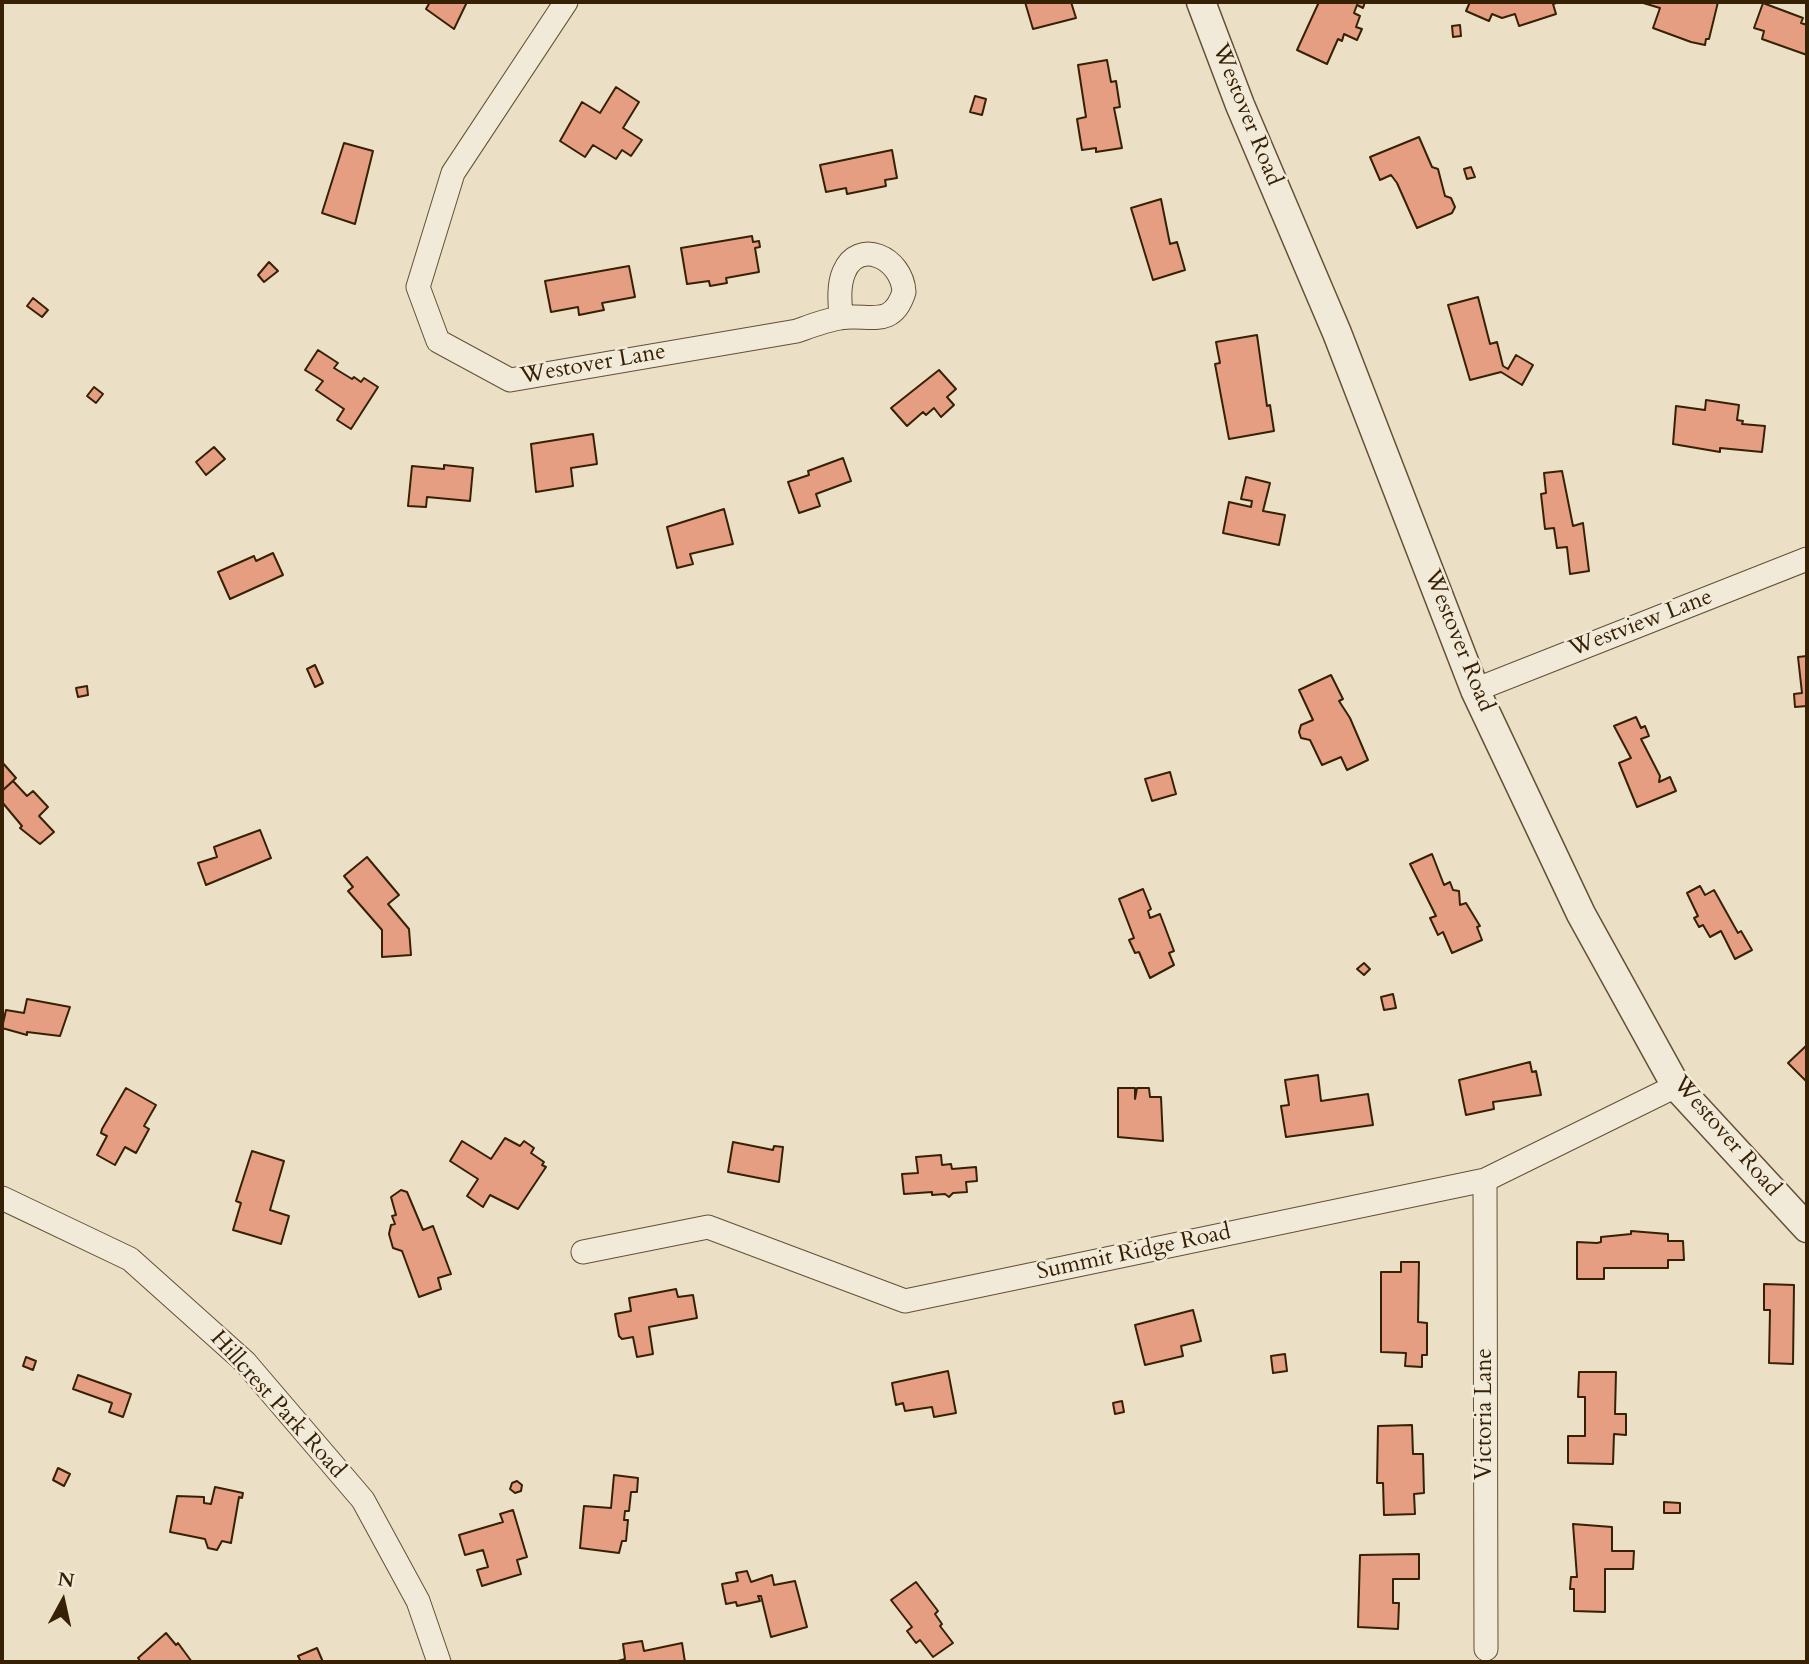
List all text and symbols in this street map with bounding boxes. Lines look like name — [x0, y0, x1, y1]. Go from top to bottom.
street label: Westover Road — [1205, 40, 1287, 190]
street label: Westover Lane — [518, 339, 668, 391]
street label: Westover Road — [1417, 566, 1499, 716]
street label: Westview Lane — [1565, 584, 1717, 664]
street label: Westover Road — [1666, 1071, 1786, 1203]
street label: Summit Ridge Road — [1034, 1219, 1234, 1287]
street label: Hillcrest Park Road — [204, 1326, 350, 1484]
street label: Victoria Lane — [1472, 1348, 1500, 1480]
north arrow — [28, 1566, 98, 1636]
text: N — [56, 1566, 76, 1594]

